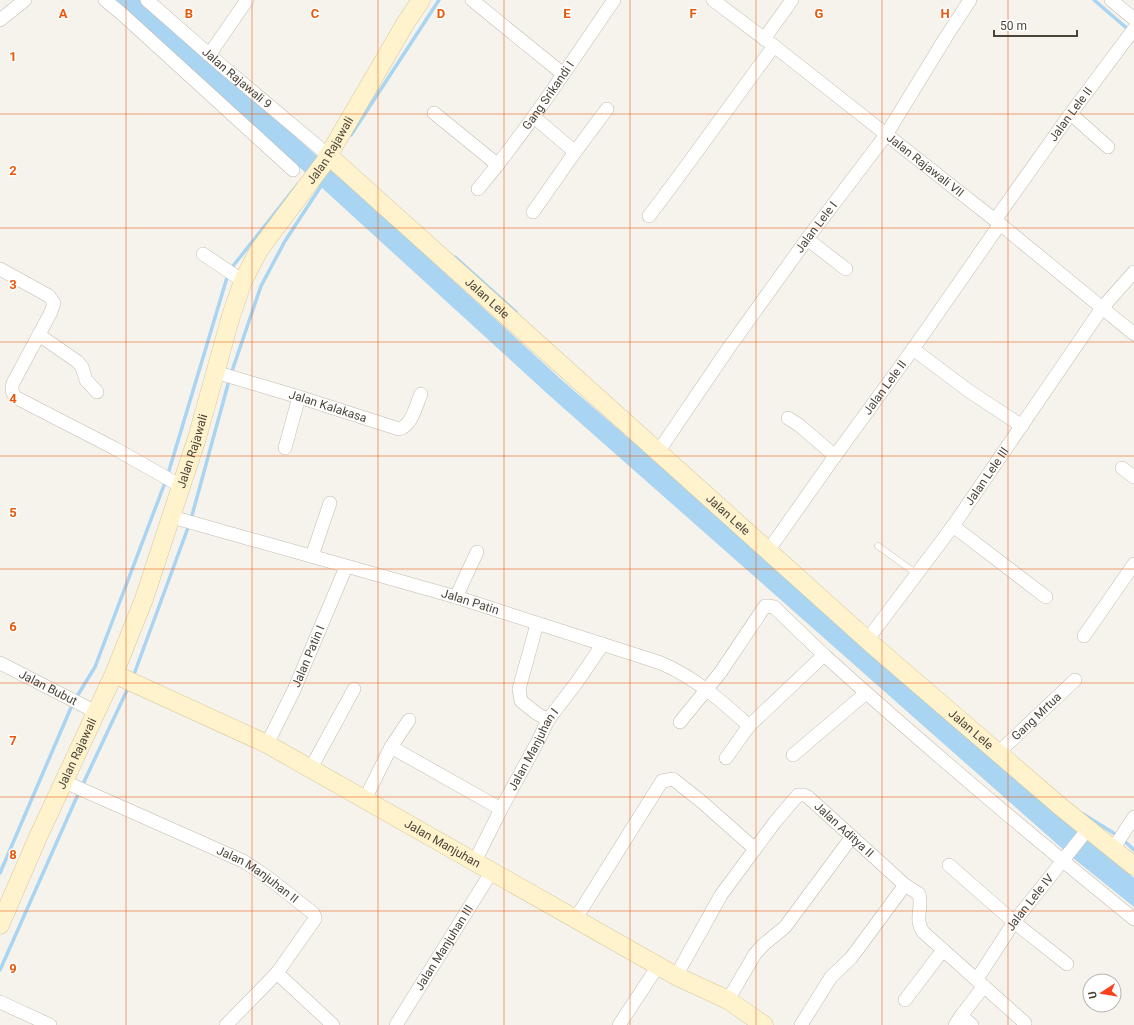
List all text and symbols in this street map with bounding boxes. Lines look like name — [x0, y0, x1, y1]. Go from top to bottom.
text: A — [59, 6, 68, 21]
text: B — [185, 6, 193, 21]
text: C — [311, 6, 320, 21]
text: D — [437, 6, 445, 21]
text: E — [563, 6, 571, 21]
text: F — [689, 6, 697, 21]
text: G — [815, 6, 824, 21]
text: H — [940, 6, 950, 21]
scale bar — [994, 12, 1077, 38]
text: 50 m — [1000, 19, 1027, 33]
street label: Jalan Rajawali 9 — [199, 45, 274, 111]
text: 1 — [9, 49, 17, 64]
street label: Gang Srikandi I — [519, 59, 577, 132]
street label: Jalan Lele II — [1046, 84, 1095, 144]
street label: Jalan Rajawali — [304, 114, 356, 187]
street label: Jalan Rajawali VII — [884, 131, 967, 200]
text: 2 — [9, 163, 17, 178]
street label: Jalan Lele I — [792, 199, 840, 255]
street label: Jalan Lele — [462, 275, 512, 321]
text: 3 — [9, 277, 17, 292]
street label: Jalan Lele II — [860, 358, 909, 417]
street label: Jalan Kalakasa — [287, 387, 369, 425]
text: 4 — [9, 391, 17, 406]
street label: Jalan Rajawali — [174, 412, 210, 490]
street label: Jalan Lele III — [962, 445, 1012, 508]
street label: Jalan Lele — [703, 491, 753, 538]
text: 5 — [9, 505, 17, 520]
street label: Jalan Patin — [440, 586, 501, 617]
text: 6 — [9, 619, 17, 634]
street label: Jalan Patin I — [289, 623, 328, 689]
street label: Jalan Bubut — [17, 667, 80, 708]
street label: Gang Mrtua — [1009, 690, 1064, 743]
street label: Jalan Manjuhan I — [505, 705, 561, 793]
street label: Jalan Lele — [946, 706, 996, 752]
street label: Jalan Rajawali — [54, 716, 100, 791]
text: 7 — [9, 733, 17, 748]
street label: Jalan Aditya II — [811, 799, 877, 860]
street label: Jalan Manjuhan — [402, 816, 483, 871]
street label: Jalan Manjuhan II — [214, 843, 301, 906]
text: 8 — [9, 847, 17, 862]
street label: Jalan Lele IV — [1003, 871, 1057, 933]
street label: Jalan Manjuhan III — [412, 903, 476, 993]
text: 9 — [9, 961, 17, 976]
north arrow — [1082, 973, 1122, 1013]
text: U — [1086, 990, 1100, 1000]

